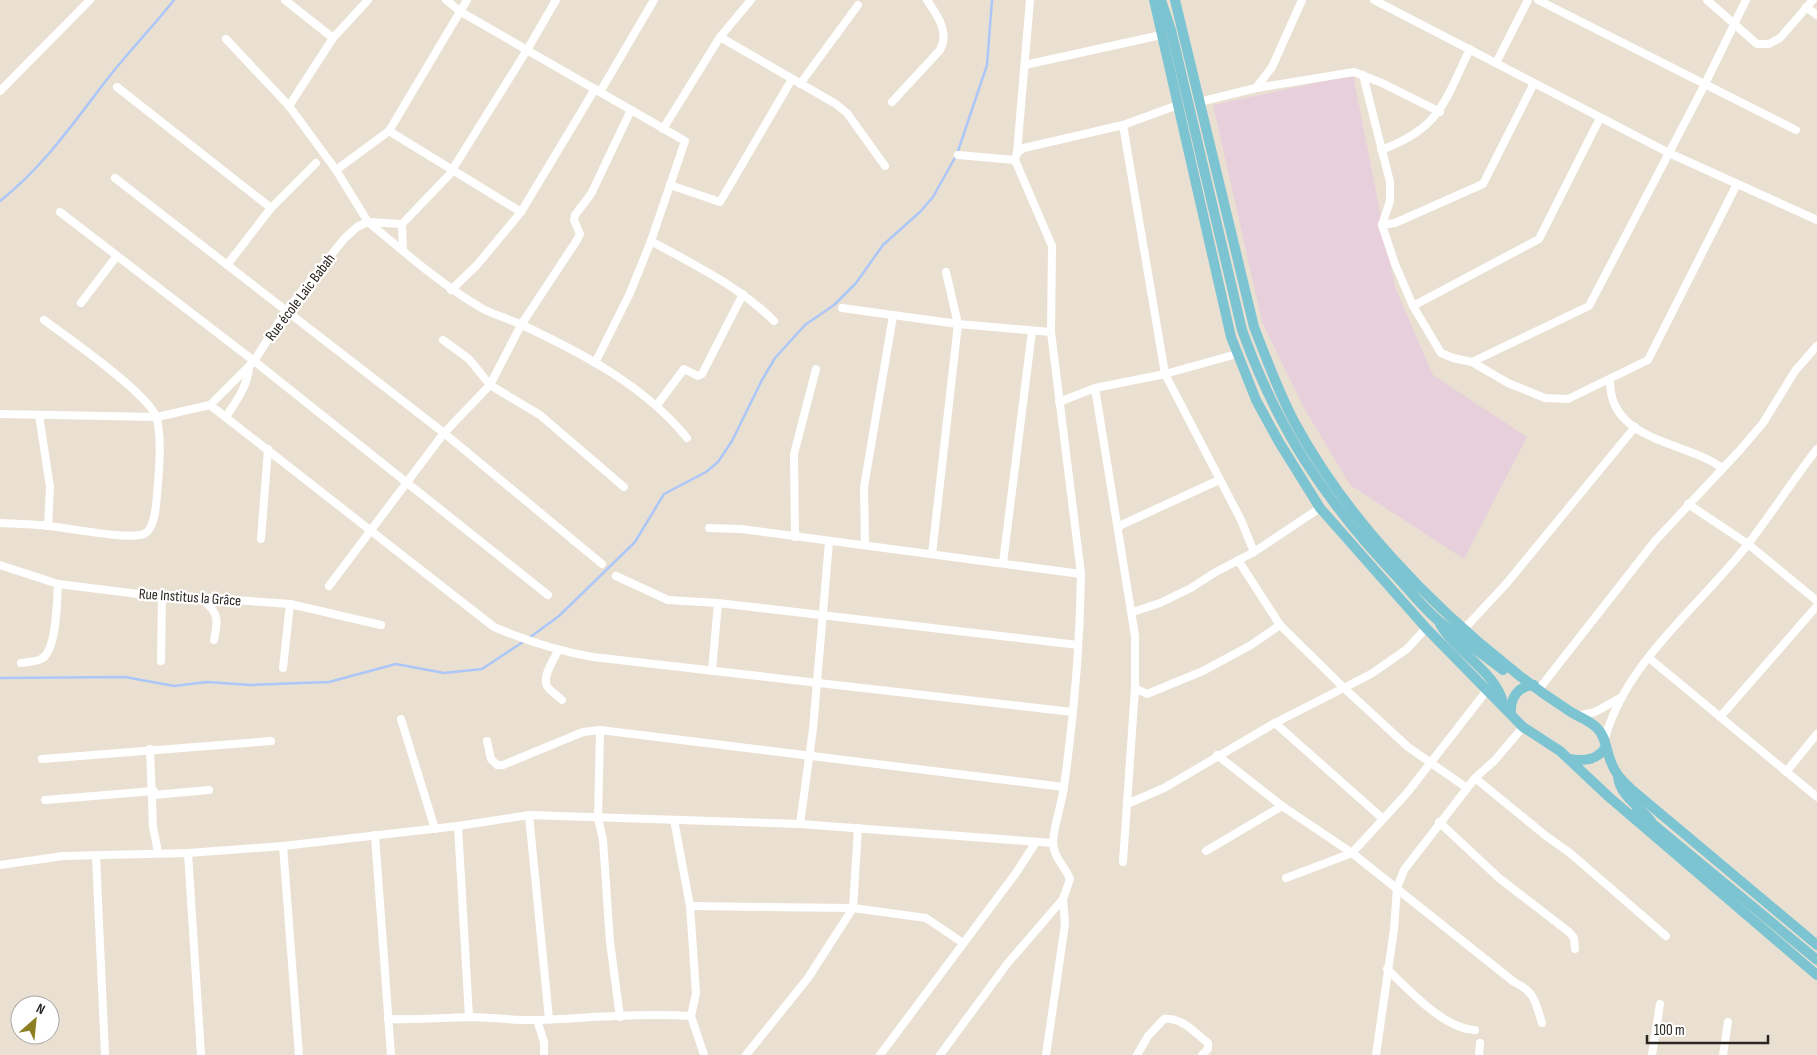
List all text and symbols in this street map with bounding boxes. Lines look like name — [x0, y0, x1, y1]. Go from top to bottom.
street label: Rue école Laic Babah — [261, 250, 339, 345]
street label: Rue Institus la Grâce — [138, 584, 242, 611]
north arrow — [10, 995, 60, 1045]
text: N — [33, 1000, 48, 1018]
scale bar — [1647, 1012, 1768, 1044]
text: 100 m — [1654, 1021, 1685, 1040]

